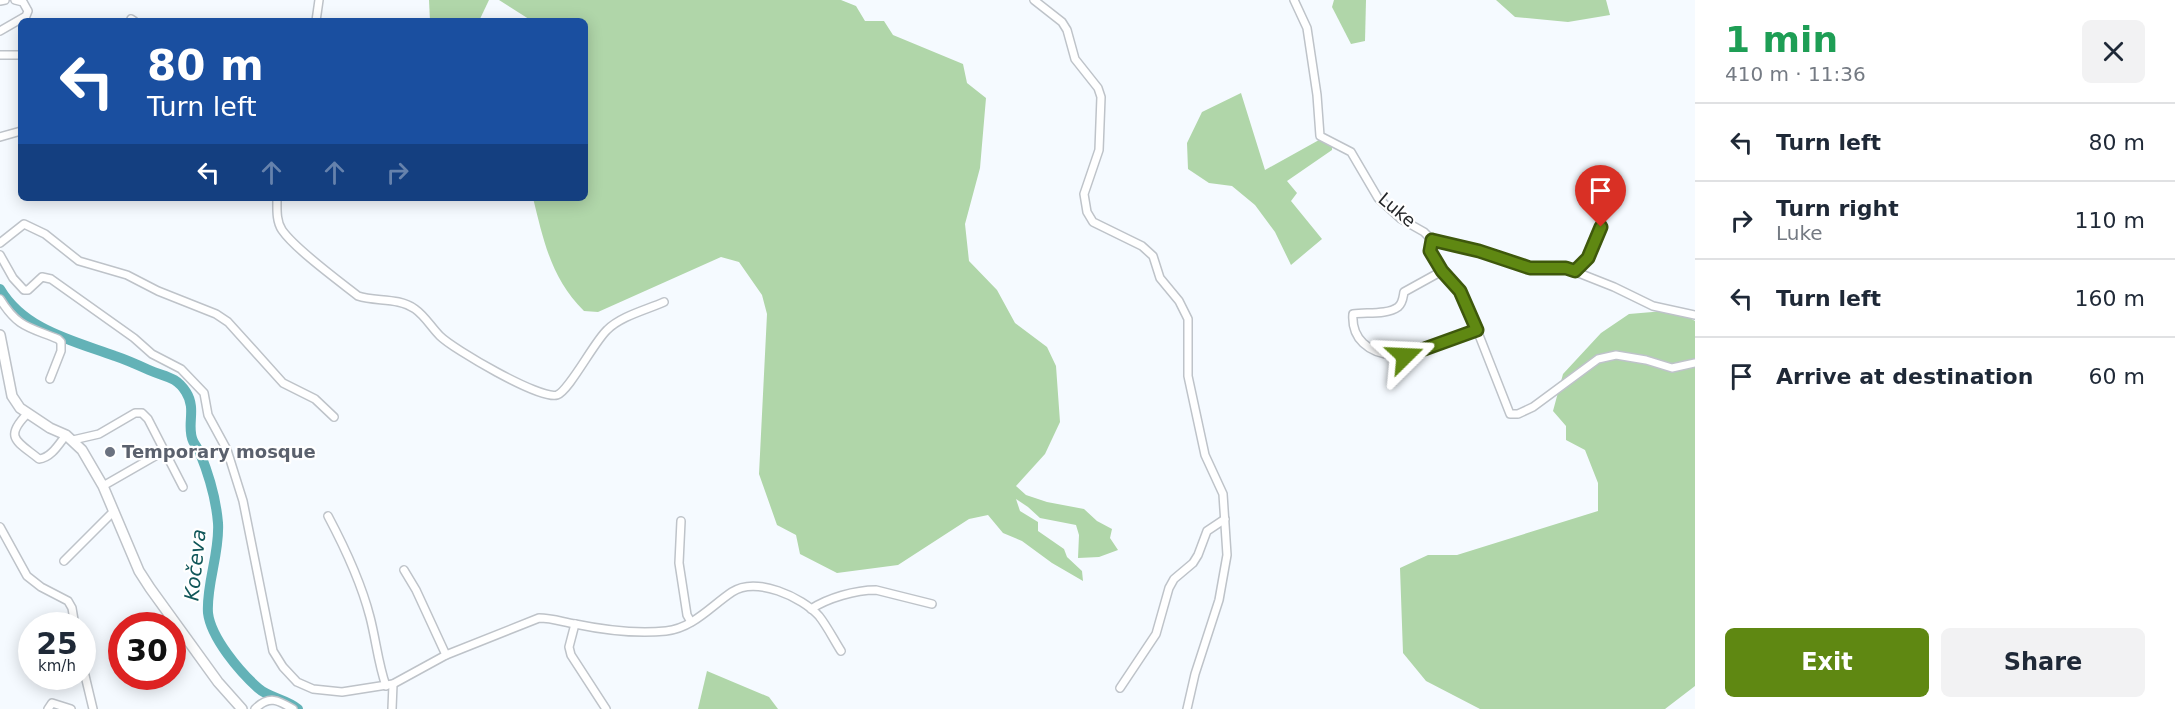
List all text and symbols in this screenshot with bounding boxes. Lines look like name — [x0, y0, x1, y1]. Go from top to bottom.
text: 1 min — [1725, 19, 1838, 60]
button: close — [2082, 20, 2145, 83]
text: 80 m — [147, 41, 264, 90]
icon: left — [48, 42, 126, 120]
text: 410 m · 11:36 — [1725, 62, 1866, 86]
text: Turn left — [147, 91, 257, 122]
icon: left — [1725, 126, 1758, 159]
text: Turn left — [1776, 130, 1881, 155]
text: 80 m — [2089, 130, 2145, 155]
icon: left — [192, 156, 225, 189]
icon: ahead — [255, 156, 288, 189]
icon: ahead — [318, 156, 351, 189]
icon: right — [381, 156, 414, 189]
pin — [1575, 165, 1626, 227]
icon: arrive — [1584, 174, 1617, 207]
street label: Luke — [1374, 188, 1420, 231]
text: Turn right — [1776, 196, 1899, 221]
icon: right — [1725, 204, 1758, 237]
text: 110 m — [2075, 208, 2145, 233]
text: Luke — [1776, 221, 1823, 245]
icon: left — [1725, 282, 1758, 315]
text: Turn left — [1776, 286, 1881, 311]
text: 160 m — [2075, 286, 2145, 311]
position arrow — [1373, 324, 1437, 388]
icon: arrive — [1725, 360, 1758, 393]
text: Arrive at destination — [1776, 364, 2033, 389]
text: 60 m — [2089, 364, 2145, 389]
place label: Temporary mosque — [122, 441, 316, 462]
marker: Temporary mosque — [103, 445, 117, 459]
water label: Kočeva — [179, 528, 211, 602]
speed limit sign: 30 — [108, 612, 186, 690]
text: 25 — [36, 626, 78, 661]
button: Exit — [1725, 628, 1929, 697]
button: Share — [1941, 628, 2145, 697]
text: km/h — [38, 657, 76, 675]

